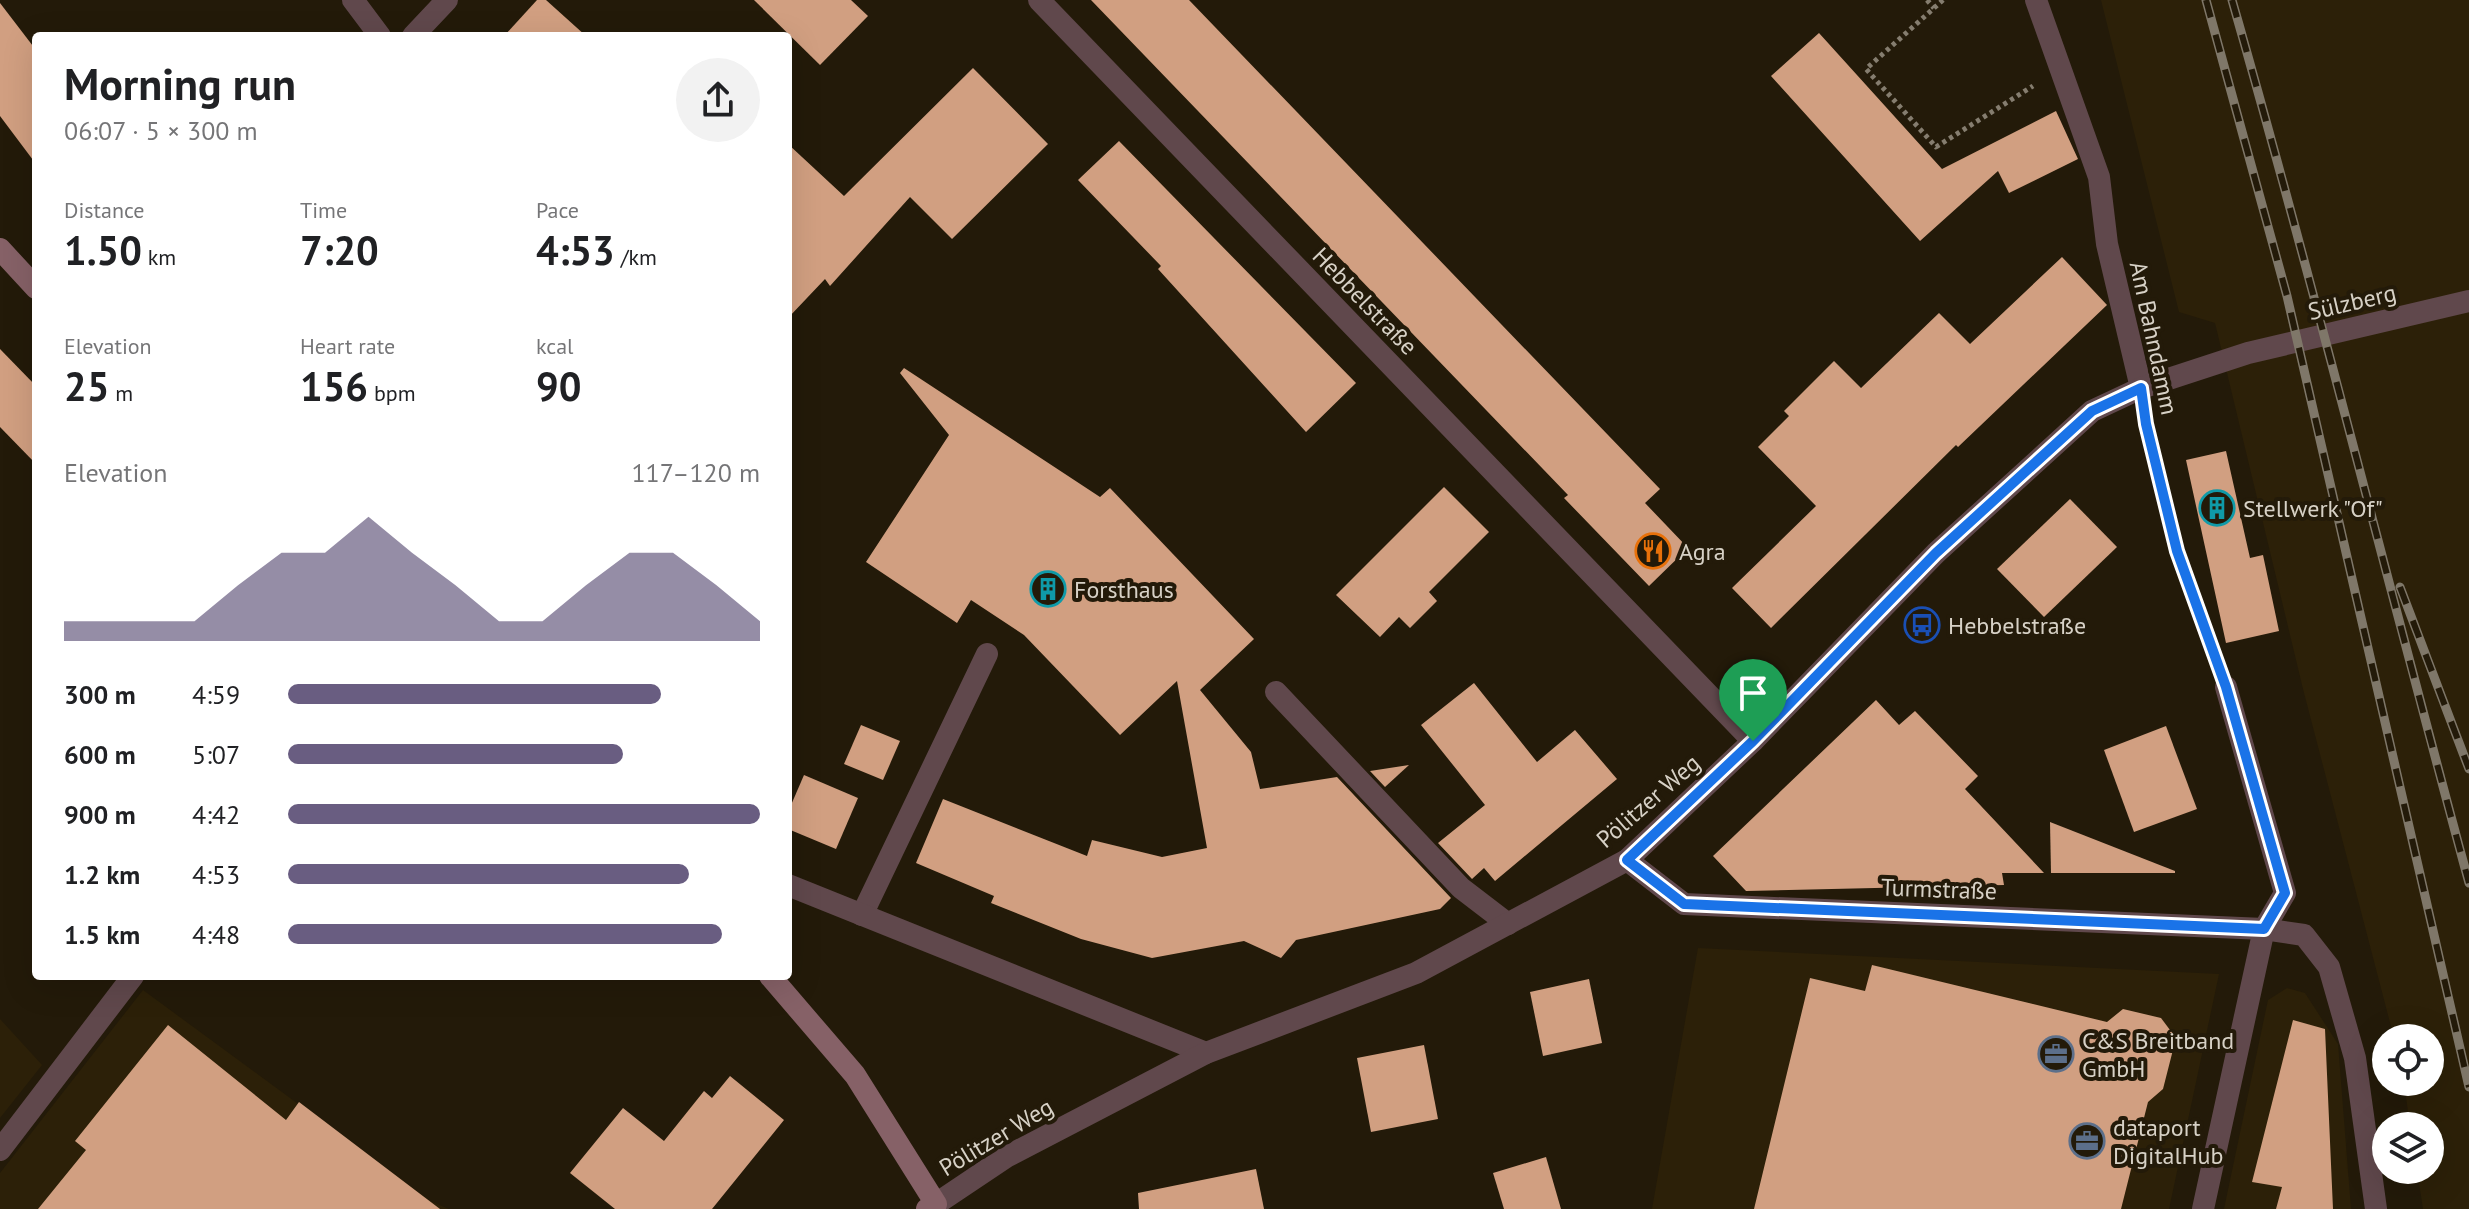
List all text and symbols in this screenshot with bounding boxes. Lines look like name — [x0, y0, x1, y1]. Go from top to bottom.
text: Morning run — [64, 55, 296, 112]
button: share — [676, 58, 760, 142]
text: 06:07 · 5 × 300 m — [64, 114, 258, 147]
text: Distance — [64, 196, 145, 224]
text: Time — [300, 196, 347, 224]
text: Pace — [536, 196, 579, 224]
text: 1.50 — [64, 224, 142, 276]
text: 7:20 — [300, 224, 379, 276]
text: 4:53 — [536, 224, 615, 276]
street label: Hebbelstraße — [1306, 241, 1424, 361]
text: km — [142, 243, 176, 271]
text: /km — [615, 243, 657, 271]
street label: Am Bahndamm — [2123, 259, 2185, 417]
street label: Sülzberg — [2305, 277, 2399, 327]
text: Elevation — [64, 332, 152, 360]
text: Heart rate — [300, 332, 395, 360]
text: kcal — [536, 332, 574, 360]
text: 25 — [64, 360, 109, 412]
text: 156 — [300, 360, 368, 412]
text: 90 — [536, 360, 581, 412]
text: m — [109, 379, 133, 407]
text: bpm — [368, 379, 416, 407]
text: Elevation — [64, 456, 168, 489]
text: 117–120 m — [631, 456, 760, 489]
building icon: Stellwerk "Of" — [2198, 489, 2236, 527]
place label: Stellwerk "Of" — [2243, 493, 2383, 524]
restaurant icon: Agra — [1634, 532, 1672, 570]
place label: Agra — [1679, 536, 1726, 567]
building icon: Forsthaus — [1029, 570, 1067, 608]
place label: Forsthaus — [1074, 574, 1174, 605]
bus stop icon: Hebbelstraße — [1903, 606, 1941, 644]
place label: Hebbelstraße — [1948, 610, 2086, 641]
pin — [1719, 659, 1787, 741]
icon: arrive — [1731, 671, 1775, 715]
text: 300 m — [64, 678, 136, 711]
text: 4:59 — [192, 678, 240, 711]
text: 600 m — [64, 738, 136, 771]
text: 5:07 — [192, 738, 240, 771]
street label: Pölitzer Weg — [1590, 748, 1706, 854]
text: 900 m — [64, 798, 136, 831]
text: 4:42 — [192, 798, 240, 831]
text: 1.2 km — [64, 858, 140, 891]
text: 4:53 — [192, 858, 240, 891]
street label: Turmstraße — [1880, 871, 1998, 907]
text: 1.5 km — [64, 918, 140, 951]
text: 4:48 — [192, 918, 240, 951]
map controls — [2372, 1024, 2444, 1184]
button: locate — [2372, 1024, 2444, 1096]
place label: C&S Breitband GmbH — [2082, 1025, 2234, 1084]
office icon: C&S Breitband GmbH — [2037, 1035, 2075, 1073]
street label: Pölitzer Weg — [933, 1091, 1059, 1183]
place label: dataport DigitalHub — [2113, 1112, 2224, 1171]
button: layers — [2372, 1112, 2444, 1184]
office icon: dataport DigitalHub — [2068, 1122, 2106, 1160]

